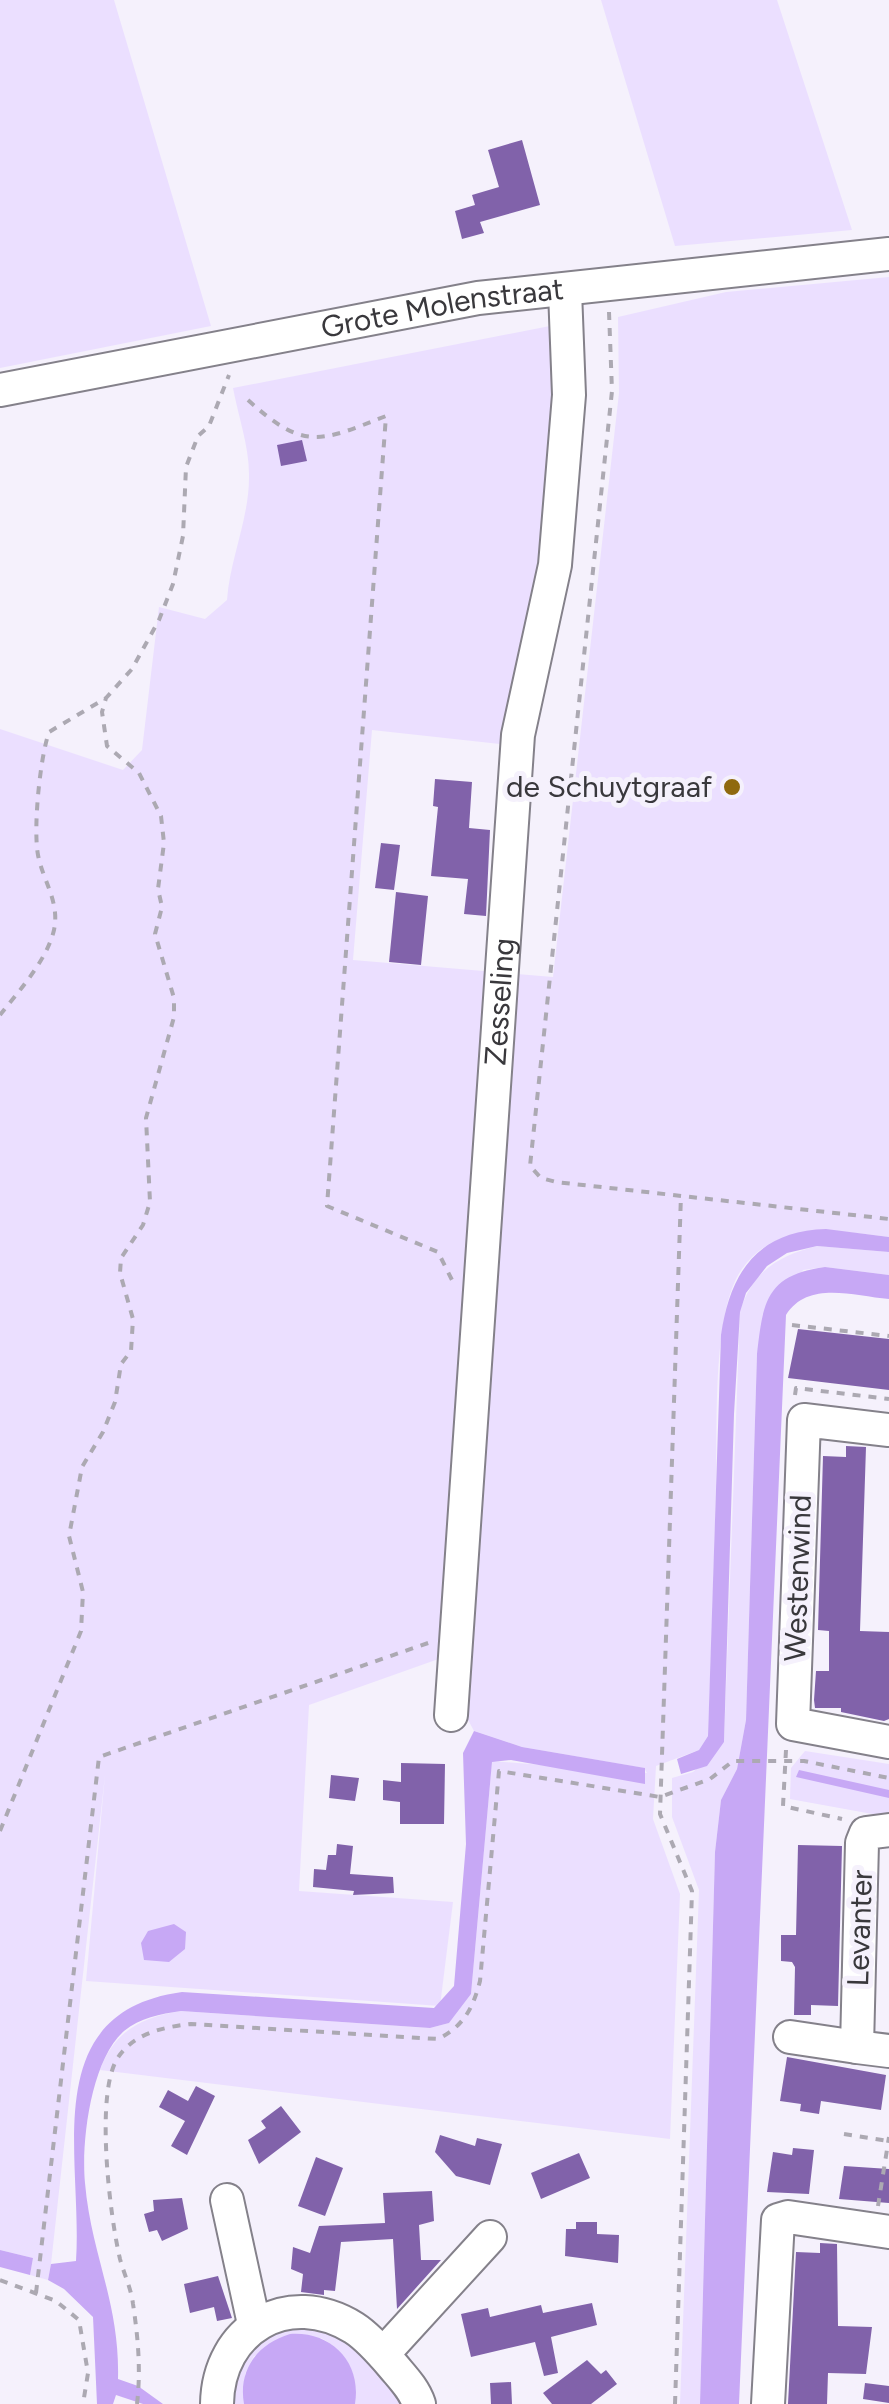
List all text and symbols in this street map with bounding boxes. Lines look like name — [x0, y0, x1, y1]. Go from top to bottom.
street label: Grote Molenstraat — [318, 270, 565, 346]
place label: de Schuytgraaf — [506, 768, 712, 805]
marker: de Schuytgraaf — [721, 776, 743, 798]
street label: Zesseling — [476, 937, 522, 1067]
street label: Westenwind — [776, 1494, 819, 1662]
street label: Levanter — [839, 1869, 880, 1987]

